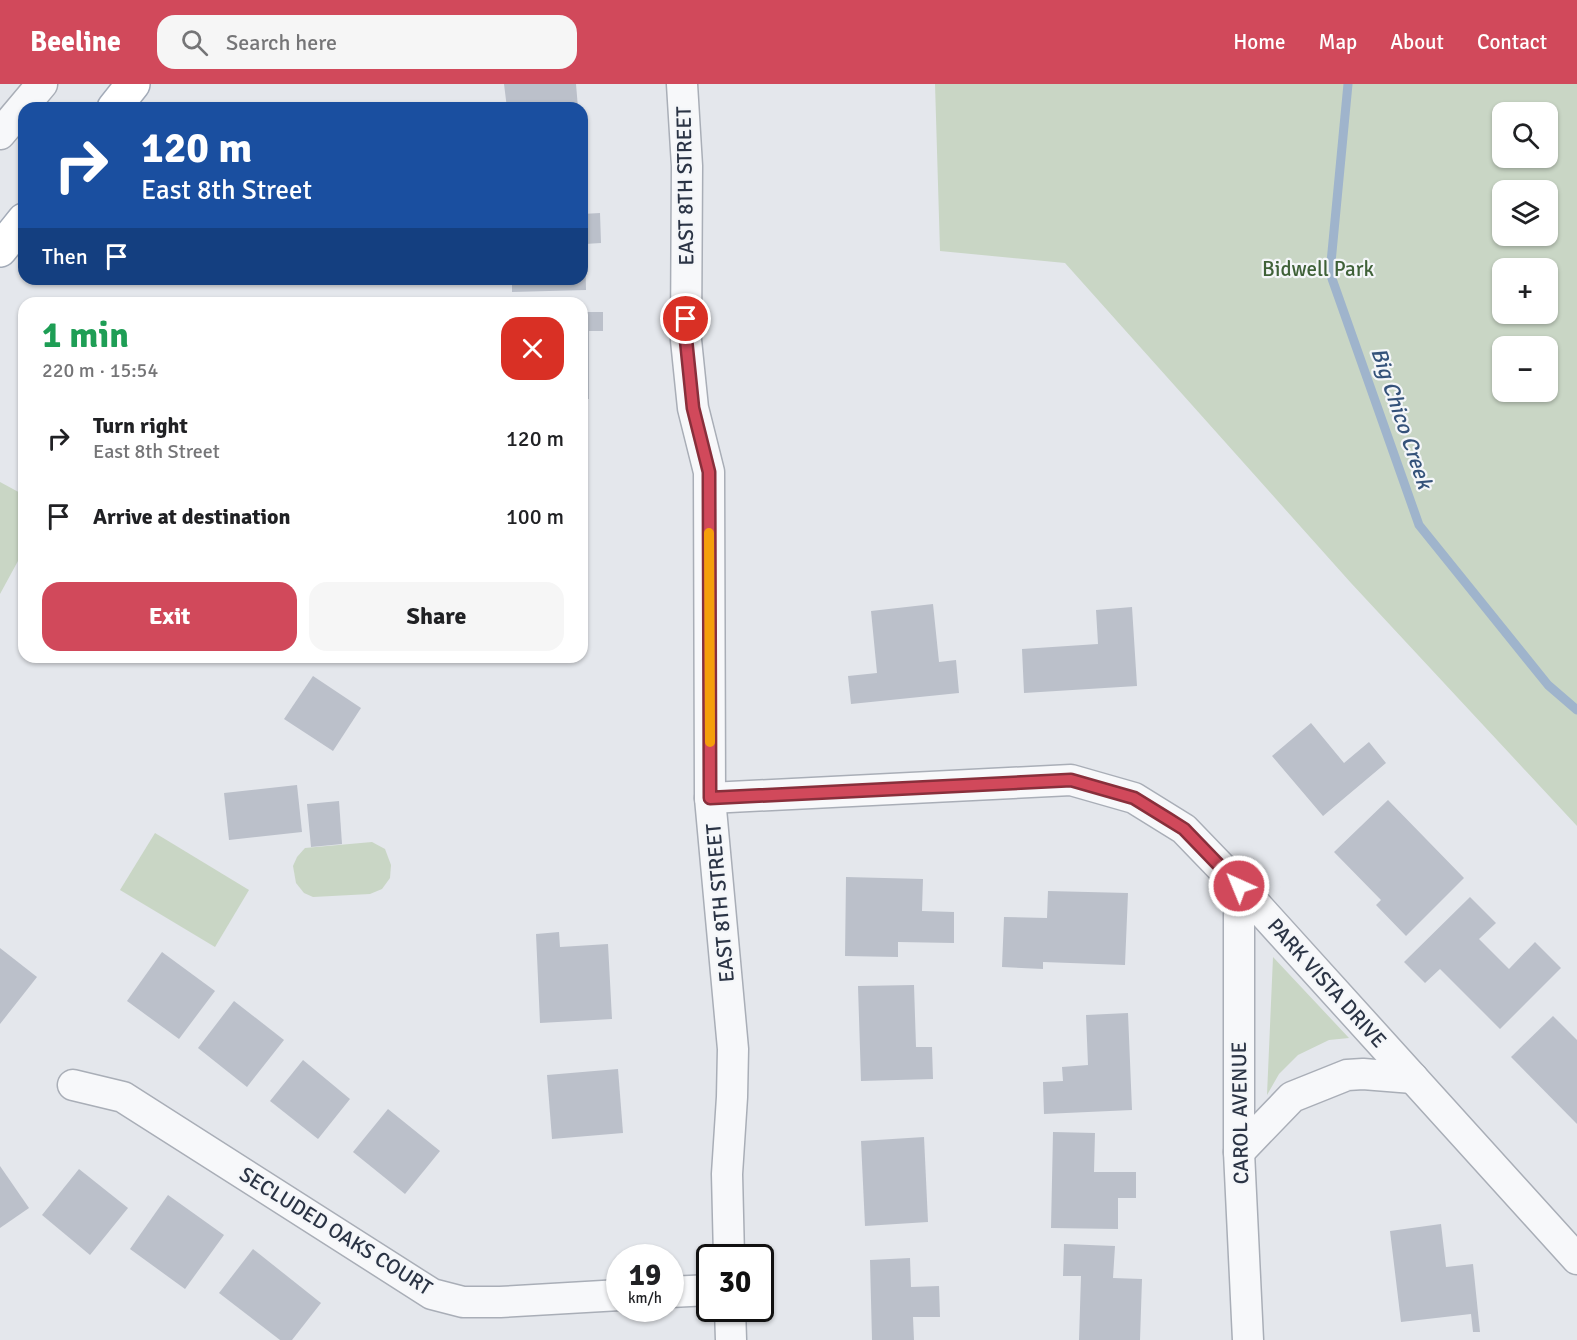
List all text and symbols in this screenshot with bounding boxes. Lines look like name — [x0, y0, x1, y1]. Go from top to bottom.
search box — [157, 15, 577, 69]
text: Beeline — [30, 25, 121, 59]
icon: search — [178, 26, 211, 59]
text: Search here — [226, 29, 337, 56]
text: Home — [1233, 29, 1286, 55]
text: Map — [1319, 29, 1357, 55]
text: About — [1390, 29, 1444, 55]
text: Contact — [1477, 29, 1547, 55]
map controls — [1492, 102, 1558, 402]
button: search — [1492, 102, 1558, 168]
street label: EAST 8TH STREET — [671, 105, 699, 266]
text: 120 m — [141, 123, 252, 174]
icon: right — [42, 126, 120, 204]
text: East 8th Street — [141, 174, 312, 207]
button: layers — [1492, 180, 1558, 246]
icon: arrive — [100, 240, 133, 273]
text: Then — [42, 243, 88, 270]
park label: Bidwell Park — [1262, 256, 1374, 282]
button: + — [1492, 258, 1558, 324]
pin — [660, 293, 711, 344]
icon: arrive — [669, 302, 702, 335]
text: 1 min — [42, 313, 129, 358]
button: close — [501, 317, 564, 380]
button: − — [1492, 336, 1558, 402]
water label: Big Chico Creek — [1365, 344, 1439, 494]
text: 220 m · 15:54 — [42, 358, 158, 383]
text: Turn right — [93, 412, 188, 439]
icon: right — [42, 422, 75, 455]
text: 120 m — [506, 425, 564, 452]
text: East 8th Street — [93, 439, 220, 464]
icon: arrive — [42, 500, 75, 533]
text: Arrive at destination — [93, 503, 290, 530]
text: 100 m — [506, 503, 564, 530]
button: Exit — [42, 582, 297, 651]
button: Share — [309, 582, 564, 651]
street label: EAST 8TH STREET — [700, 822, 740, 984]
position arrow — [1207, 854, 1271, 918]
street label: PARK VISTA DRIVE — [1262, 913, 1392, 1053]
street label: CAROL AVENUE — [1226, 1041, 1254, 1185]
street label: SECLUDED OAKS COURT — [235, 1161, 438, 1301]
speed limit sign: 30 — [696, 1244, 774, 1322]
text: 19 — [629, 1257, 661, 1294]
text: km/h — [628, 1289, 662, 1307]

